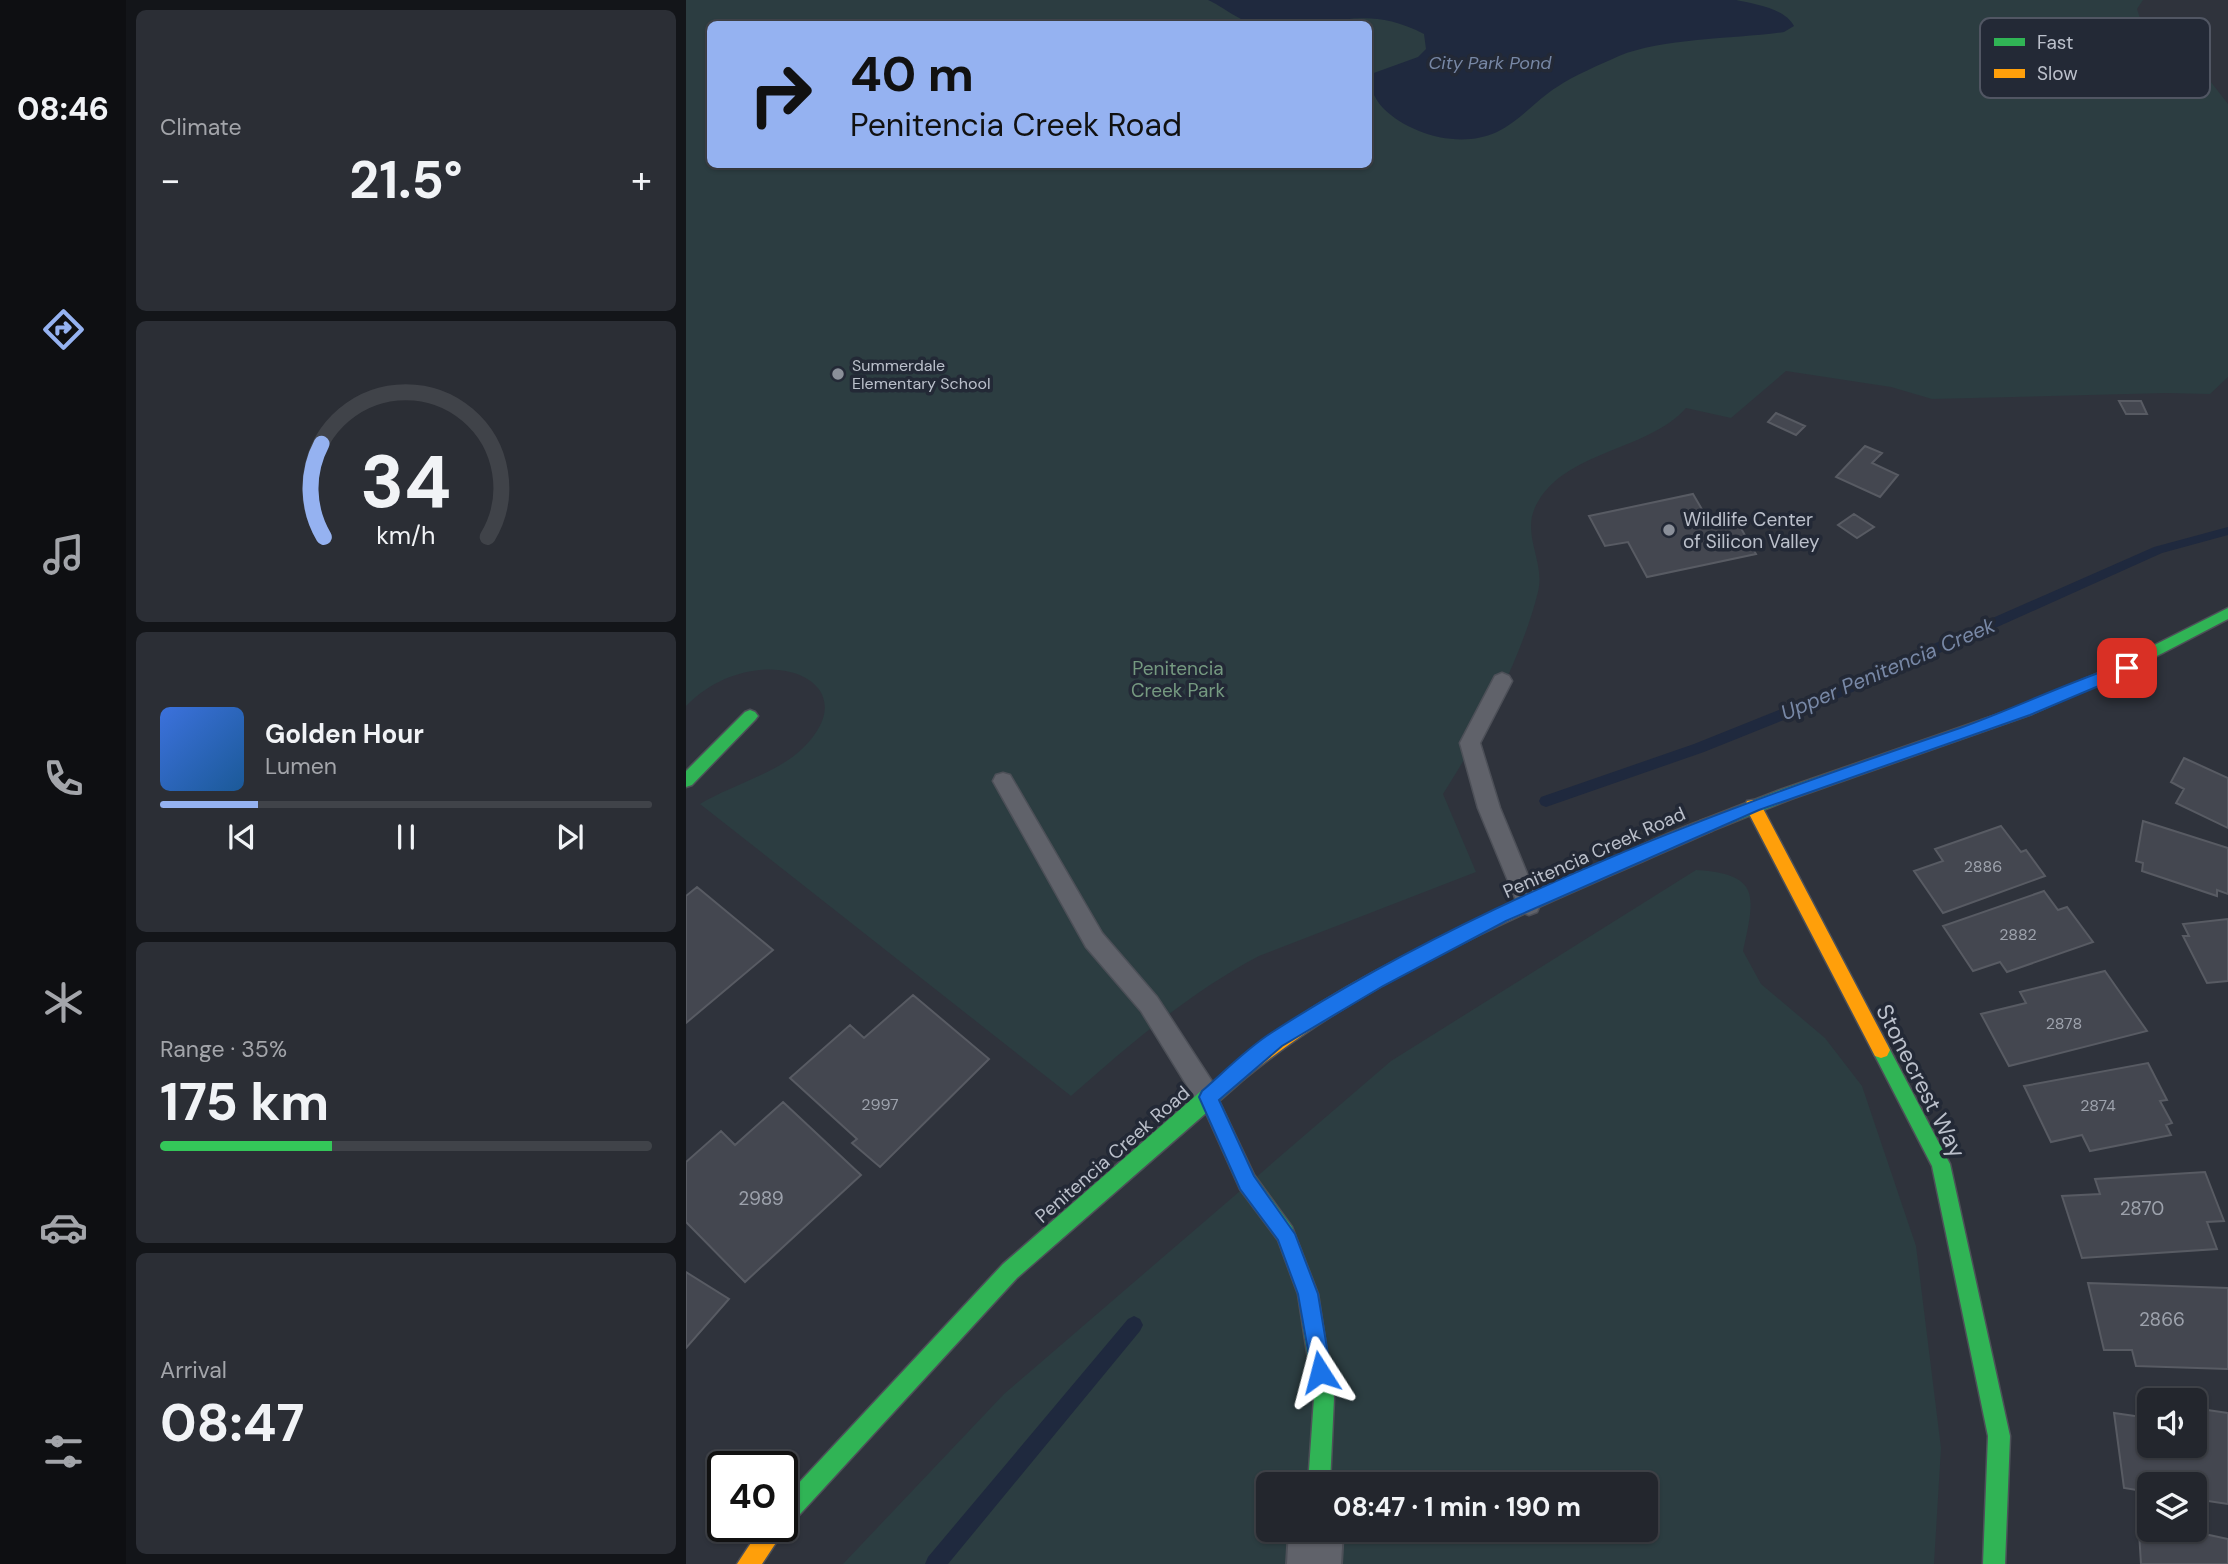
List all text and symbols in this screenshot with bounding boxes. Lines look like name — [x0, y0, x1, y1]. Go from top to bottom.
legend — [1980, 18, 2210, 98]
text: Fast — [2037, 30, 2073, 55]
text: 40 m — [850, 42, 974, 106]
icon: right — [735, 49, 826, 140]
water label: City Park Pond — [1428, 51, 1552, 75]
text: Slow — [2037, 61, 2078, 86]
text: 08:46 — [17, 88, 109, 130]
text: Penitencia Creek Road — [850, 104, 1182, 146]
text: Climate — [160, 112, 242, 142]
text: 21.5° — [349, 146, 463, 214]
text: − — [160, 155, 181, 205]
text: + — [631, 155, 652, 205]
icon: directions — [39, 305, 88, 354]
place label: Summerdale Elementary School — [852, 355, 990, 394]
marker: Summerdale Elementary School — [830, 366, 846, 382]
text: 34 — [360, 436, 452, 531]
place label: Wildlife Center of Silicon Valley — [1683, 507, 1820, 554]
text: km/h — [376, 519, 436, 552]
marker: Wildlife Center of Silicon Valley — [1661, 522, 1677, 538]
icon: music — [39, 530, 88, 579]
water label: Upper Penitencia Creek — [1777, 611, 2000, 727]
pin — [2097, 638, 2157, 698]
icon: arrive — [2108, 649, 2146, 687]
park label: Penitencia Creek Park — [1131, 656, 1225, 703]
text: Golden Hour — [265, 717, 424, 751]
text: Lumen — [265, 751, 337, 781]
icon: phone — [39, 754, 88, 803]
street label: Penitencia Creek Road — [1499, 801, 1689, 904]
icon: previous — [223, 818, 261, 856]
icon: pause — [387, 818, 425, 856]
icon: next — [551, 818, 589, 856]
house number: 2886 — [1964, 856, 2002, 877]
house number: 2882 — [1999, 924, 2037, 945]
icon: climate — [39, 978, 88, 1027]
street label: Stonecrest Way — [1869, 999, 1973, 1163]
house number: 2878 — [2046, 1013, 2082, 1034]
text: Range · 35% — [160, 1034, 287, 1064]
text: 175 km — [160, 1068, 329, 1136]
street label: Penitencia Creek Road — [1030, 1080, 1195, 1228]
house number: 2997 — [861, 1094, 899, 1115]
house number: 2874 — [2080, 1095, 2116, 1116]
house number: 2989 — [738, 1186, 784, 1211]
house number: 2870 — [2120, 1196, 2164, 1221]
icon: car — [39, 1203, 88, 1252]
house number: 2866 — [2139, 1307, 2185, 1332]
position arrow — [1283, 1335, 1357, 1409]
text: Arrival — [160, 1355, 227, 1385]
map controls — [2137, 1388, 2207, 1542]
button: sound — [2137, 1388, 2207, 1458]
text: 08:47 — [160, 1389, 304, 1457]
icon: filters — [39, 1427, 88, 1476]
speed limit sign: 40 — [707, 1451, 798, 1542]
button: layers — [2137, 1472, 2207, 1542]
text: 08:47 · 1 min · 190 m — [1333, 1490, 1581, 1524]

